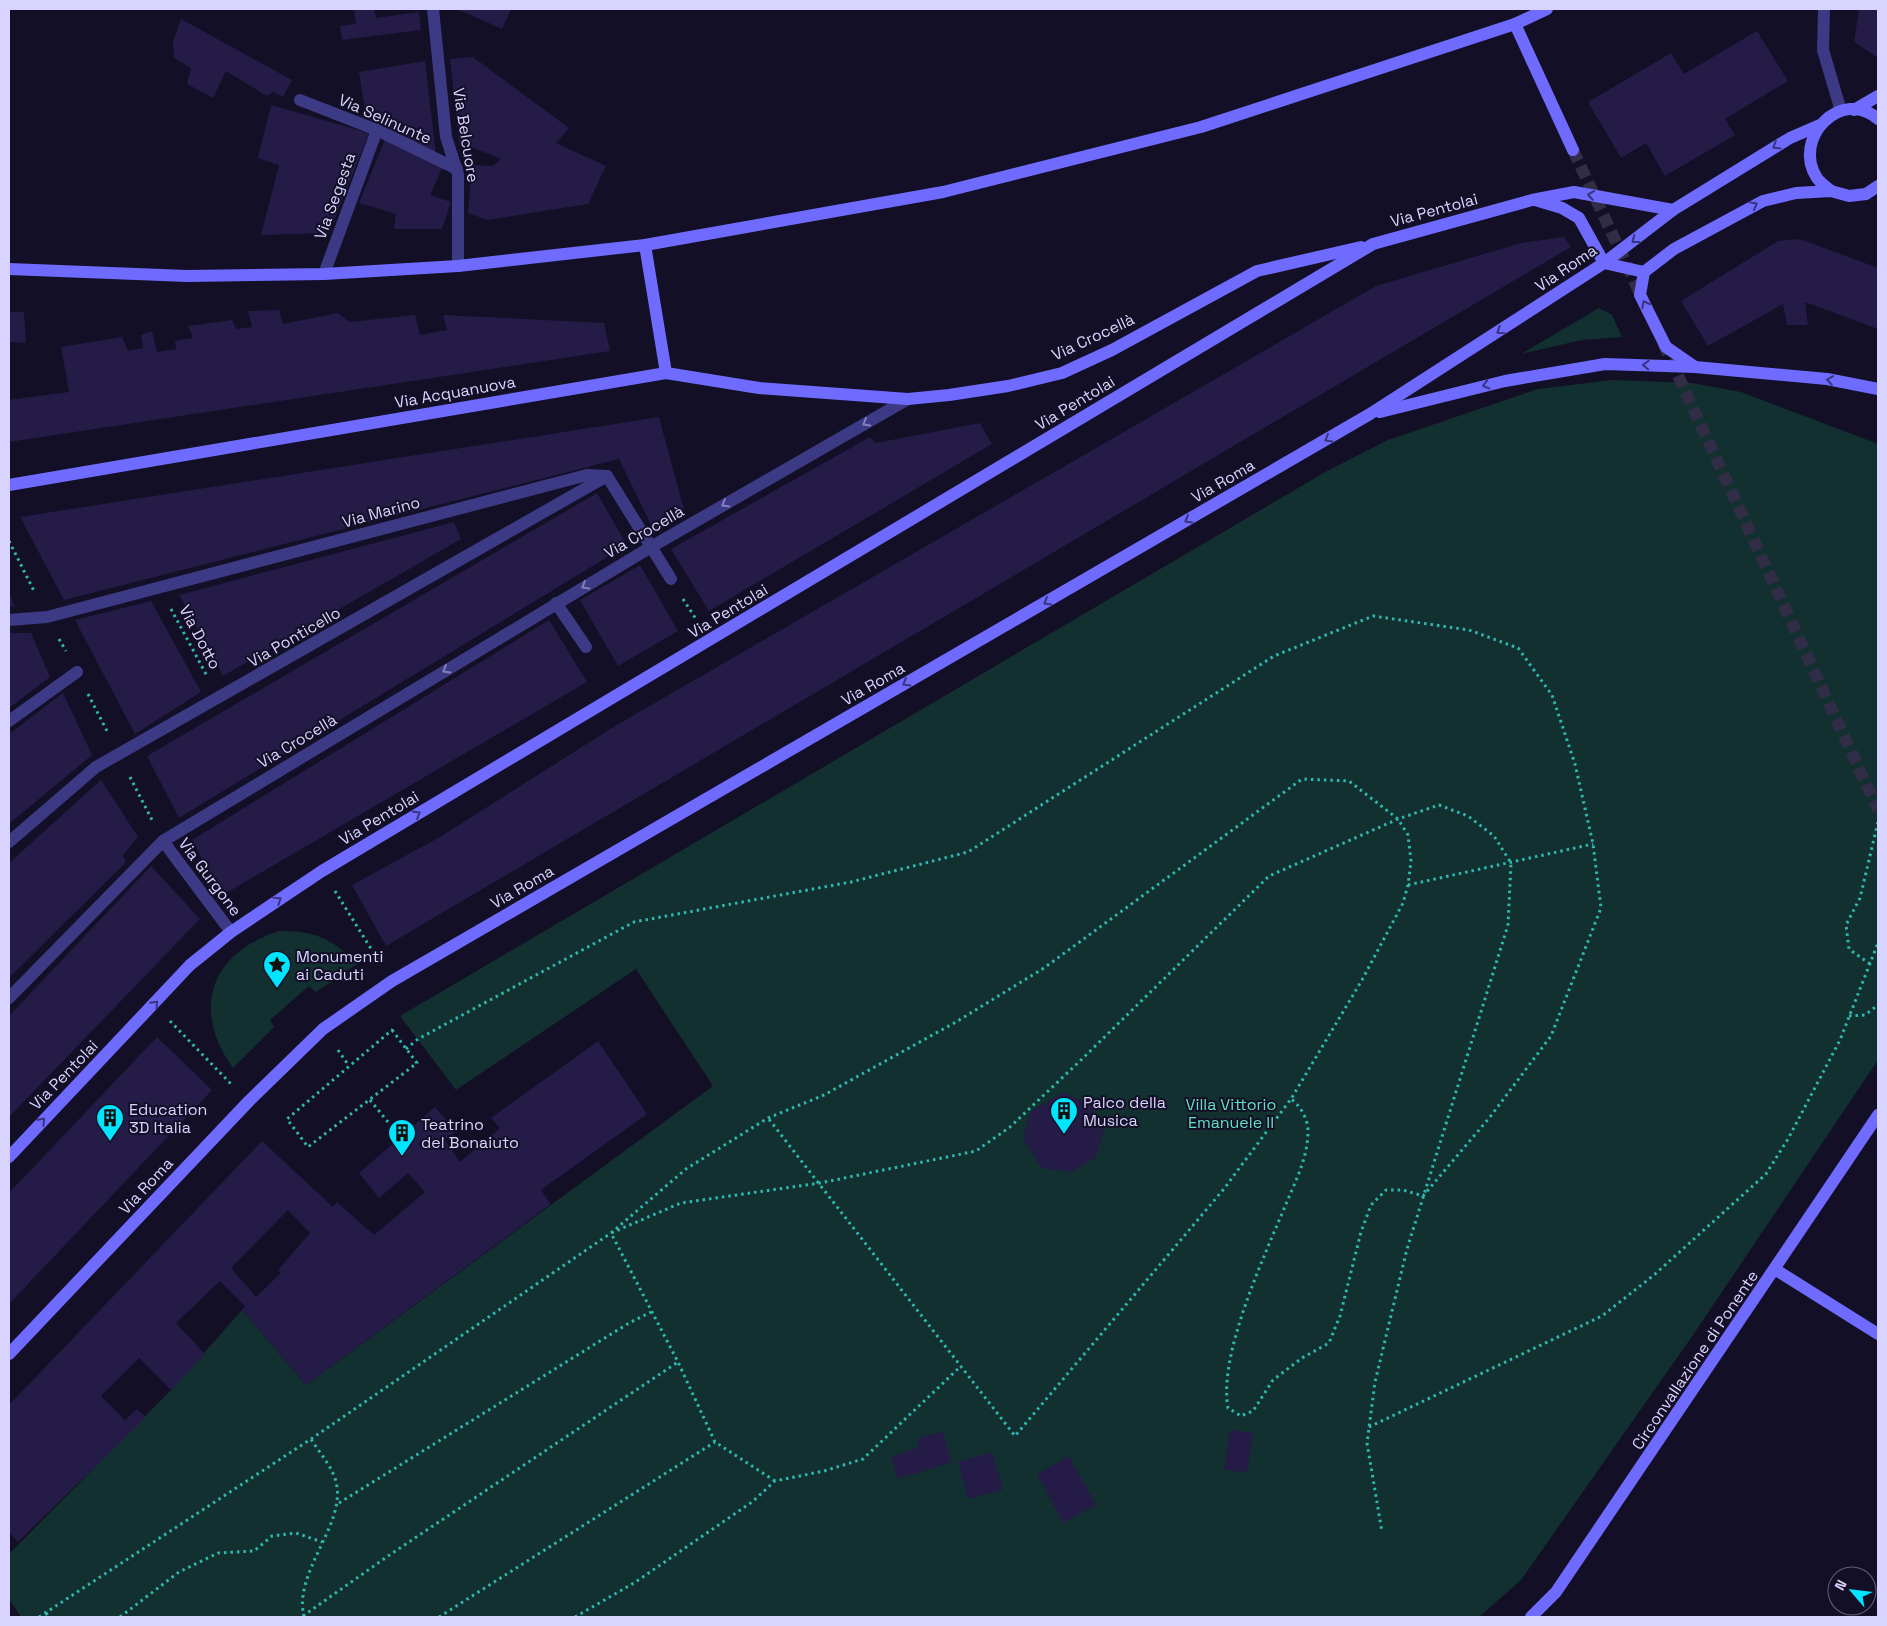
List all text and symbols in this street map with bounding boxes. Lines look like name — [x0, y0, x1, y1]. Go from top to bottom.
street label: Via Belcuore — [448, 86, 484, 184]
street label: Via Selinunte — [335, 89, 435, 149]
one-way arrow — [1773, 140, 1782, 149]
street label: Via Segesta — [310, 150, 360, 242]
street label: Via Pentolai — [1388, 188, 1480, 232]
one-way arrow — [1587, 191, 1595, 201]
one-way arrow — [1749, 202, 1758, 212]
one-way arrow — [1632, 234, 1641, 242]
street label: Via Roma — [1531, 240, 1601, 296]
one-way arrow — [1641, 300, 1651, 309]
street label: Via Crocellà — [1048, 309, 1138, 365]
one-way arrow — [1496, 324, 1505, 334]
one-way arrow — [1642, 360, 1650, 371]
street label: Via Acquanuova — [393, 371, 517, 413]
street label: Via Pentolai — [1031, 371, 1119, 435]
one-way arrow — [1826, 375, 1834, 386]
one-way arrow — [1482, 380, 1490, 390]
one-way arrow — [863, 417, 872, 427]
one-way arrow — [1325, 432, 1334, 442]
street label: Via Roma — [1187, 454, 1259, 508]
street label: Via Marino — [340, 492, 422, 532]
one-way arrow — [722, 497, 731, 507]
street label: Via Crocellà — [600, 501, 688, 563]
one-way arrow — [1184, 514, 1193, 524]
street label: Via Pentolai — [684, 579, 772, 643]
one-way arrow — [582, 580, 591, 590]
one-way arrow — [1043, 595, 1052, 605]
street label: Via Dotto — [174, 601, 226, 673]
street label: Via Ponticello — [244, 602, 344, 672]
street label: Via Roma — [837, 657, 909, 711]
one-way arrow — [442, 664, 451, 674]
one-way arrow — [903, 677, 912, 687]
street label: Via Crocellà — [253, 709, 341, 773]
street label: Via Pentolai — [335, 786, 423, 850]
one-way arrow — [411, 811, 420, 821]
street label: Via Gurgone — [174, 834, 246, 920]
street label: Via Roma — [486, 860, 558, 914]
one-way arrow — [273, 897, 282, 906]
place label: Monumenti ai Caduti — [296, 946, 383, 985]
place icon: Monumenti ai Caduti — [262, 950, 292, 989]
one-way arrow — [149, 1000, 158, 1009]
street label: Via Pentolai — [25, 1035, 103, 1115]
place label: Palco della Musica — [1083, 1092, 1166, 1131]
park label: Villa Vittorio Emanuele II — [1186, 1094, 1276, 1133]
building icon: Palco della Musica — [1049, 1096, 1079, 1135]
place label: Education 3D Italia — [129, 1099, 207, 1138]
building icon: Education 3D Italia — [95, 1103, 125, 1142]
place label: Teatrino del Bonaiuto — [421, 1114, 519, 1153]
one-way arrow — [36, 1118, 45, 1127]
building icon: Teatrino del Bonaiuto — [387, 1118, 417, 1157]
street label: Via Roma — [114, 1153, 178, 1219]
street label: Circonvallazione di Ponente — [1627, 1266, 1763, 1454]
north arrow — [1827, 1566, 1877, 1616]
text: N — [1830, 1577, 1851, 1593]

